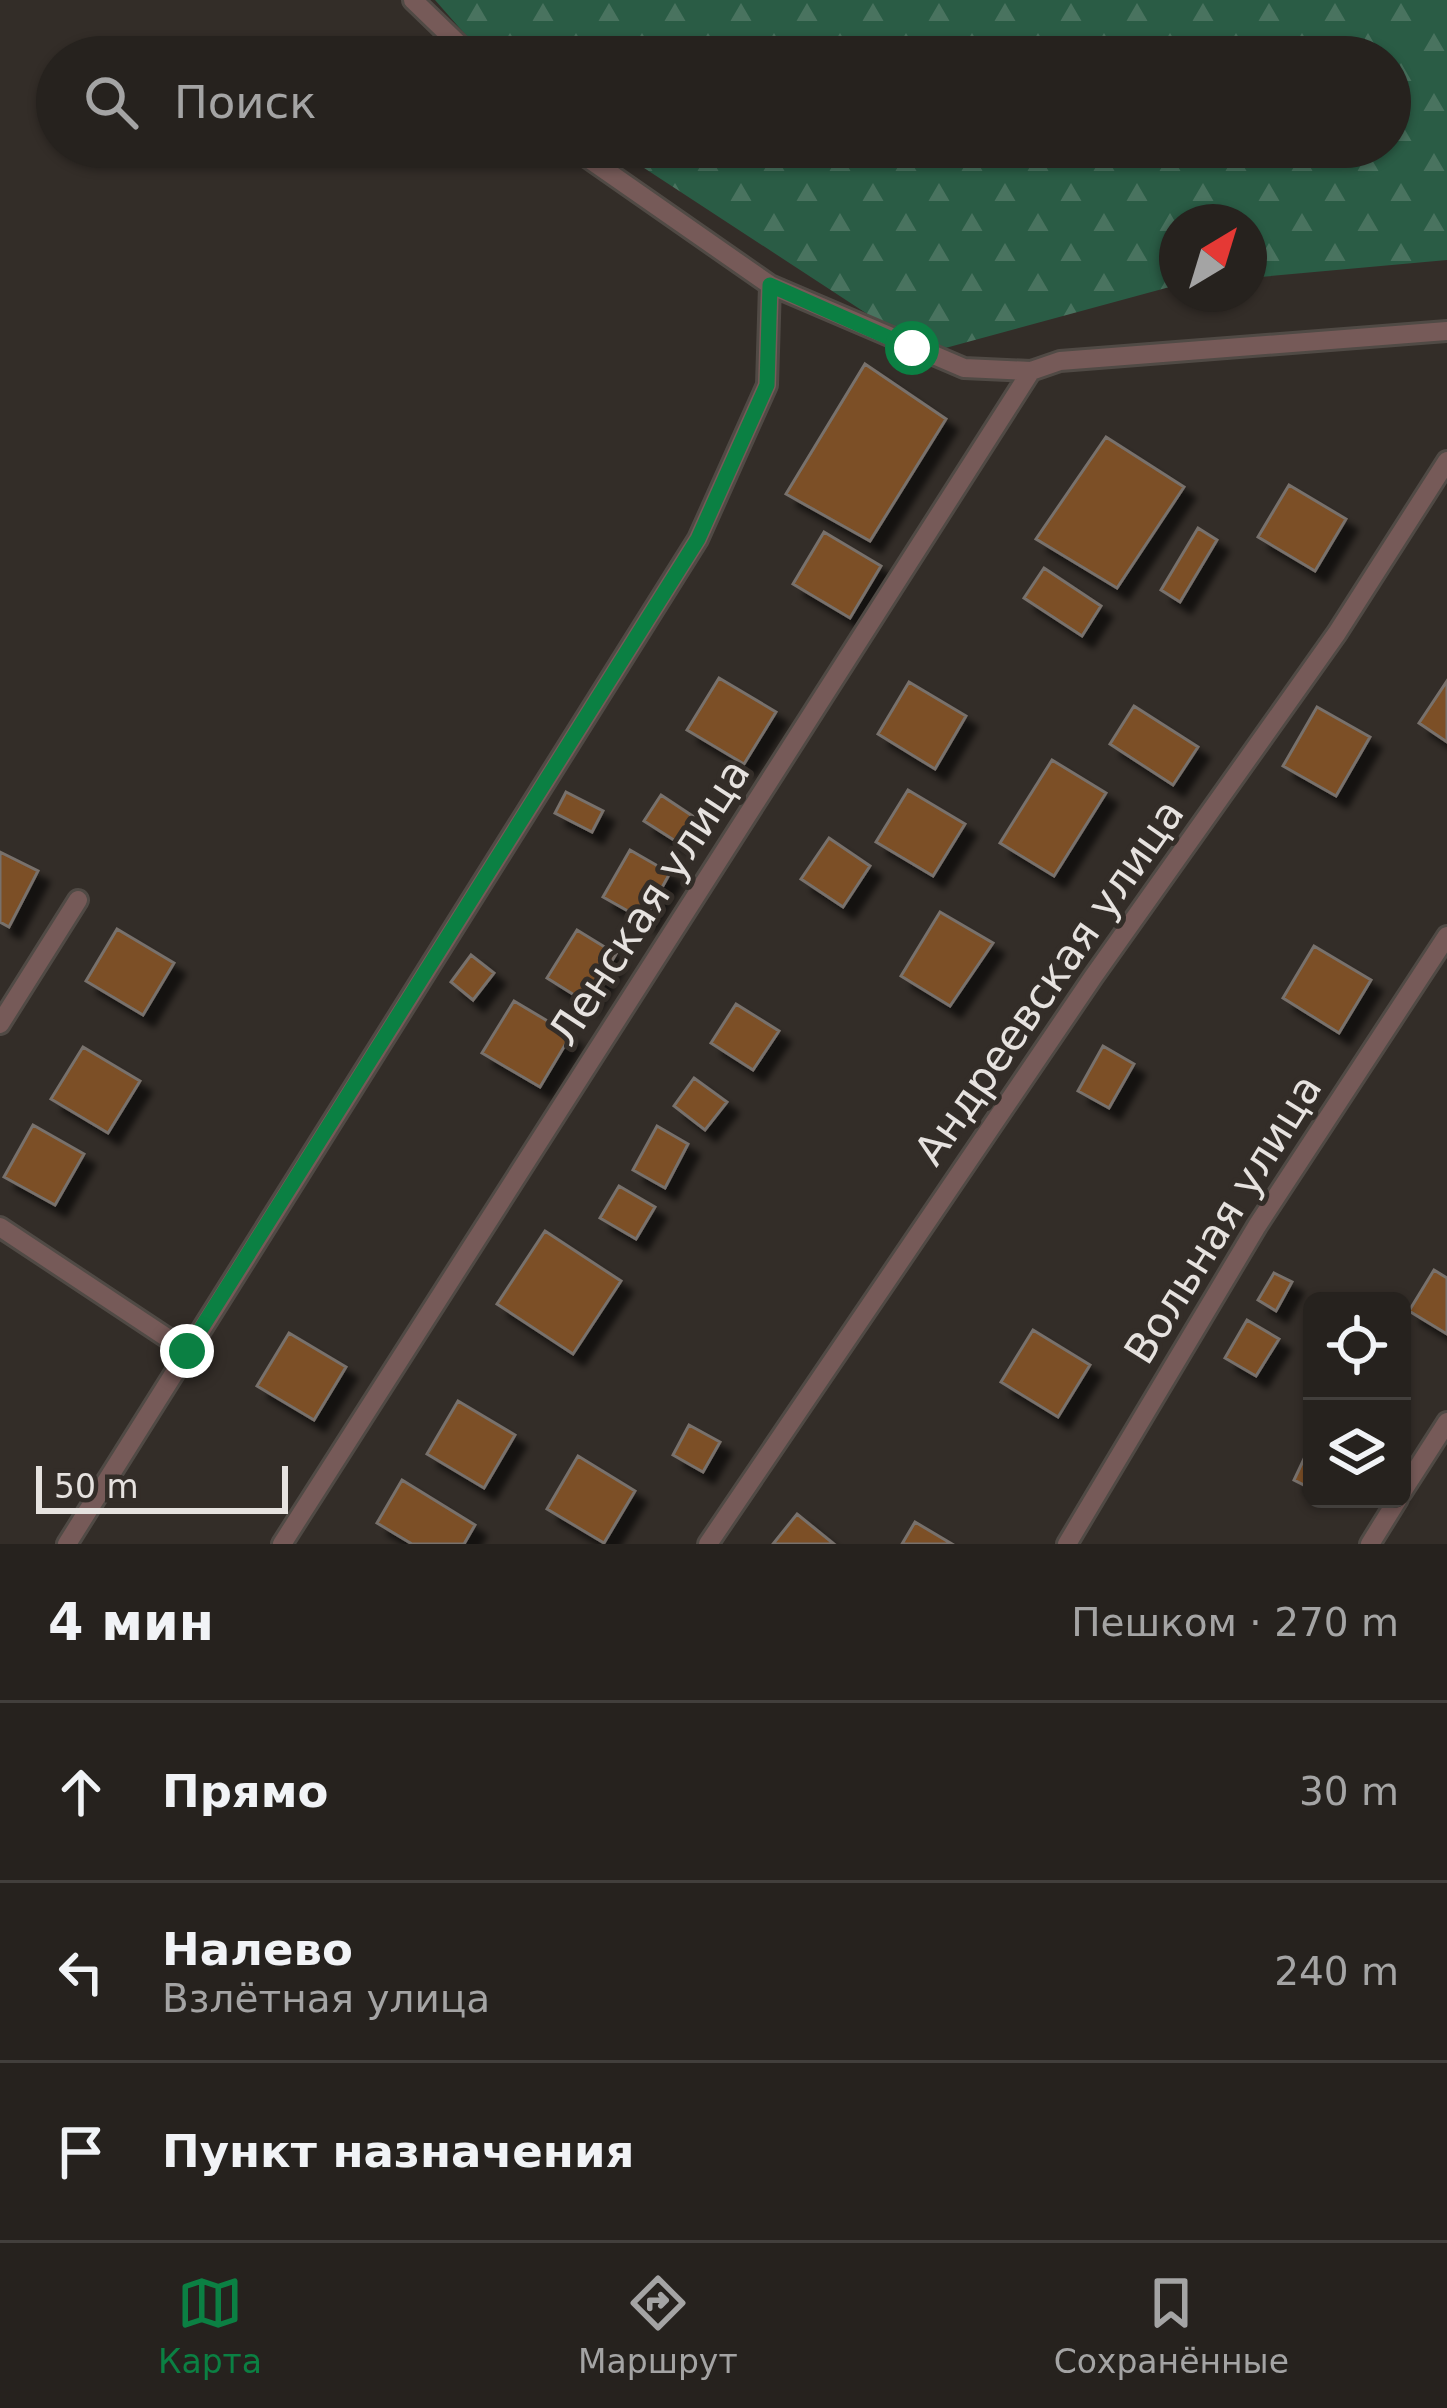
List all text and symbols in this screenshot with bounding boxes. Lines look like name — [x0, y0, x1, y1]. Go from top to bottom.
search box — [36, 36, 1411, 168]
icon: search — [78, 69, 144, 135]
text: Поиск — [174, 76, 317, 129]
north arrow — [1159, 204, 1267, 312]
route start — [885, 321, 939, 375]
street label: Ленская улица — [538, 750, 760, 1054]
street label: Андреевская улица — [904, 790, 1194, 1174]
street label: Вольная улица — [1114, 1066, 1332, 1372]
map controls — [1303, 1292, 1411, 1508]
button: locate — [1303, 1292, 1411, 1400]
route end — [160, 1324, 214, 1378]
button: layers — [1303, 1400, 1411, 1508]
scale bar — [36, 1460, 288, 1513]
text: 50 m — [54, 1467, 139, 1506]
text: 4 мин — [48, 1593, 214, 1652]
text: Пешком · 270 m — [1071, 1600, 1399, 1645]
icon: ahead — [48, 1759, 114, 1825]
text: Прямо — [162, 1765, 328, 1818]
text: 30 m — [1299, 1769, 1399, 1814]
text: Налево — [162, 1923, 353, 1976]
icon: left — [48, 1939, 114, 2005]
text: 240 m — [1274, 1949, 1399, 1994]
text: Взлётная улица — [162, 1976, 490, 2021]
icon: arrive — [48, 2119, 114, 2185]
text: Пункт назначения — [162, 2125, 634, 2178]
tab: Карта — [158, 2270, 262, 2381]
tab: Маршрут — [578, 2270, 738, 2381]
tab: Сохранённые — [1054, 2270, 1289, 2381]

